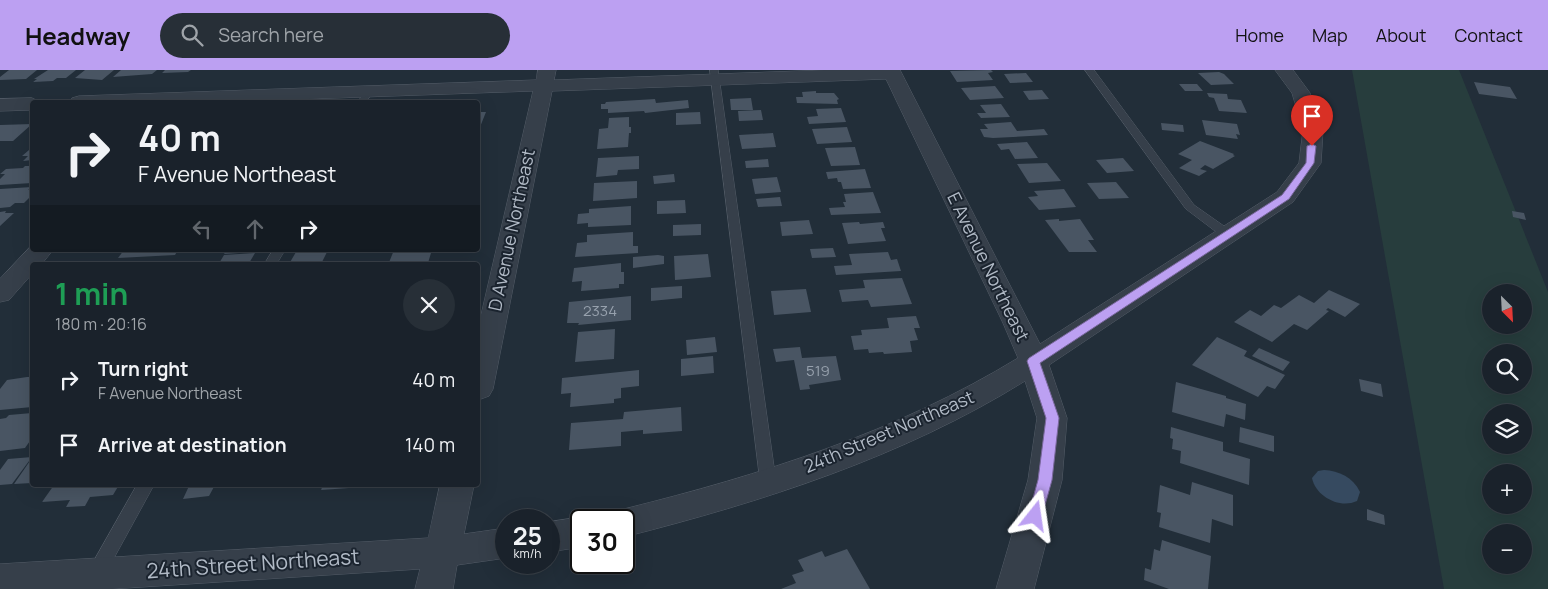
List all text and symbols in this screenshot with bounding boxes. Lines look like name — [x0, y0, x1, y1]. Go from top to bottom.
search box — [160, 13, 510, 58]
text: Headway — [25, 19, 130, 52]
icon: search — [178, 21, 206, 49]
text: Search here — [218, 22, 324, 48]
text: Home — [1235, 23, 1284, 47]
text: Map — [1312, 23, 1348, 47]
text: About — [1376, 23, 1426, 47]
text: Contact — [1454, 23, 1523, 47]
pin — [1291, 95, 1333, 146]
icon: arrive — [1298, 102, 1326, 130]
text: 40 m — [138, 114, 221, 162]
icon: right — [55, 120, 120, 185]
street label: D Avenue Northeast — [482, 146, 540, 313]
text: F Avenue Northeast — [138, 159, 336, 189]
street label: E Avenue Northeast — [942, 188, 1036, 345]
icon: left — [188, 215, 216, 243]
icon: ahead — [241, 215, 269, 243]
icon: right — [294, 215, 322, 243]
text: 1 min — [55, 273, 128, 314]
button: close — [403, 279, 455, 331]
north arrow — [1482, 284, 1532, 334]
map controls — [1482, 284, 1532, 574]
house number: 2334 — [583, 300, 617, 321]
text: 180 m · 20:16 — [55, 313, 147, 335]
button: search — [1482, 344, 1532, 394]
text: Turn right — [98, 356, 188, 382]
house number: 519 — [806, 360, 830, 381]
icon: right — [55, 366, 83, 394]
text: 40 m — [412, 367, 455, 393]
text: F Avenue Northeast — [98, 382, 242, 404]
street label: 24th Street Northeast — [800, 384, 977, 478]
button: layers — [1482, 404, 1532, 454]
icon: arrive — [55, 431, 83, 459]
text: Arrive at destination — [98, 432, 287, 458]
text: 140 m — [405, 432, 455, 458]
button: + — [1482, 464, 1532, 514]
position arrow — [1008, 489, 1060, 541]
speed limit sign: 30 — [570, 509, 635, 574]
text: 25 — [513, 518, 542, 553]
button: − — [1482, 524, 1532, 574]
street label: 24th Street Northeast — [146, 542, 360, 584]
text: km/h — [514, 545, 541, 562]

